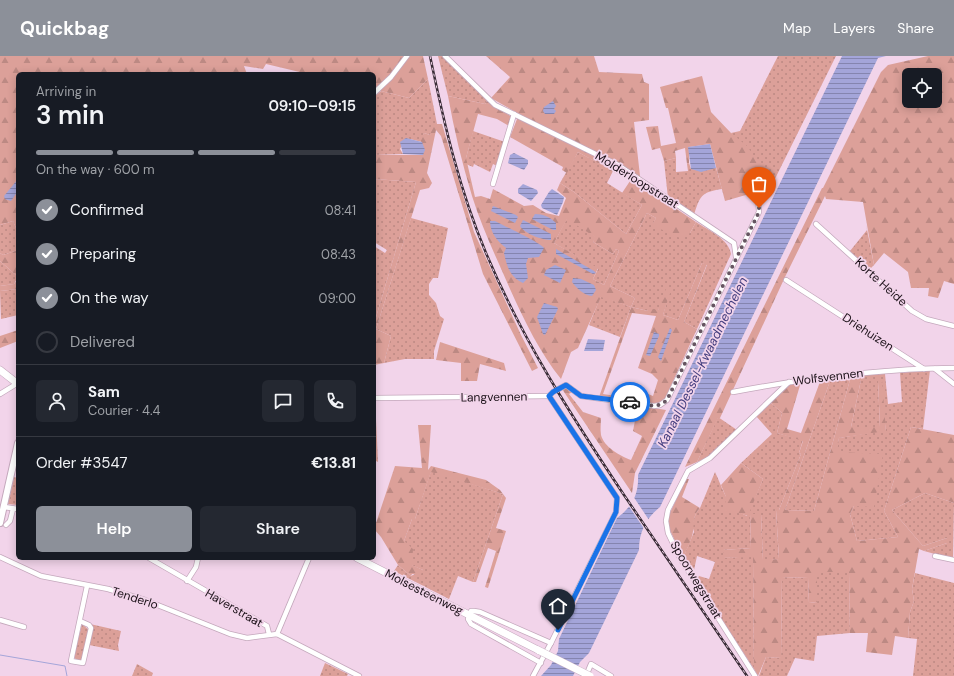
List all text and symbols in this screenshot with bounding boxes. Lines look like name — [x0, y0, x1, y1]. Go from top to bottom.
text: Quickbag — [20, 16, 109, 41]
text: Map — [783, 19, 811, 37]
text: Layers — [833, 19, 875, 37]
text: Share — [897, 19, 934, 37]
map controls — [902, 68, 942, 108]
button: locate — [902, 68, 942, 108]
text: Arriving in — [36, 83, 96, 100]
text: 09:10–09:15 — [268, 96, 356, 116]
text: 3 min — [36, 98, 105, 132]
street label: Molderloopstraat — [592, 148, 682, 212]
text: On the way · 600 m — [36, 161, 155, 178]
pin — [742, 167, 776, 208]
icon: bag — [748, 173, 770, 195]
icon: check — [36, 199, 58, 221]
text: Confirmed — [70, 200, 144, 220]
text: 08:41 — [325, 202, 356, 219]
icon: check — [36, 243, 58, 265]
text: Preparing — [70, 244, 136, 264]
text: 08:43 — [321, 246, 356, 263]
street label: Korte Heide — [852, 254, 911, 310]
water label: Kanaal Dessel-Kwaadmechelen — [654, 274, 751, 450]
icon: check — [36, 287, 58, 309]
text: On the way — [70, 288, 149, 308]
text: 09:00 — [319, 290, 356, 307]
street label: Driehuizen — [839, 309, 897, 355]
text: Delivered — [70, 332, 135, 352]
street label: Wolfsvennen — [792, 365, 864, 389]
button: person — [36, 380, 78, 422]
button: chat — [262, 380, 304, 422]
button: phone — [314, 380, 356, 422]
text: Sam — [88, 382, 120, 402]
courier — [610, 382, 650, 422]
street label: Langvennen — [460, 388, 528, 406]
icon: car — [619, 391, 641, 413]
text: Courier · 4.4 — [88, 402, 160, 419]
text: Order #3547 — [36, 453, 128, 473]
text: €13.81 — [311, 453, 356, 473]
button: Help — [36, 506, 192, 552]
button: Share — [200, 506, 356, 552]
street label: Spoorwegstraat — [666, 538, 726, 622]
street label: Molsesteenweg — [382, 565, 466, 619]
street label: Tenderlo — [110, 583, 160, 613]
street label: Haverstraat — [202, 585, 266, 631]
pin — [541, 589, 575, 630]
icon: home — [547, 595, 569, 617]

